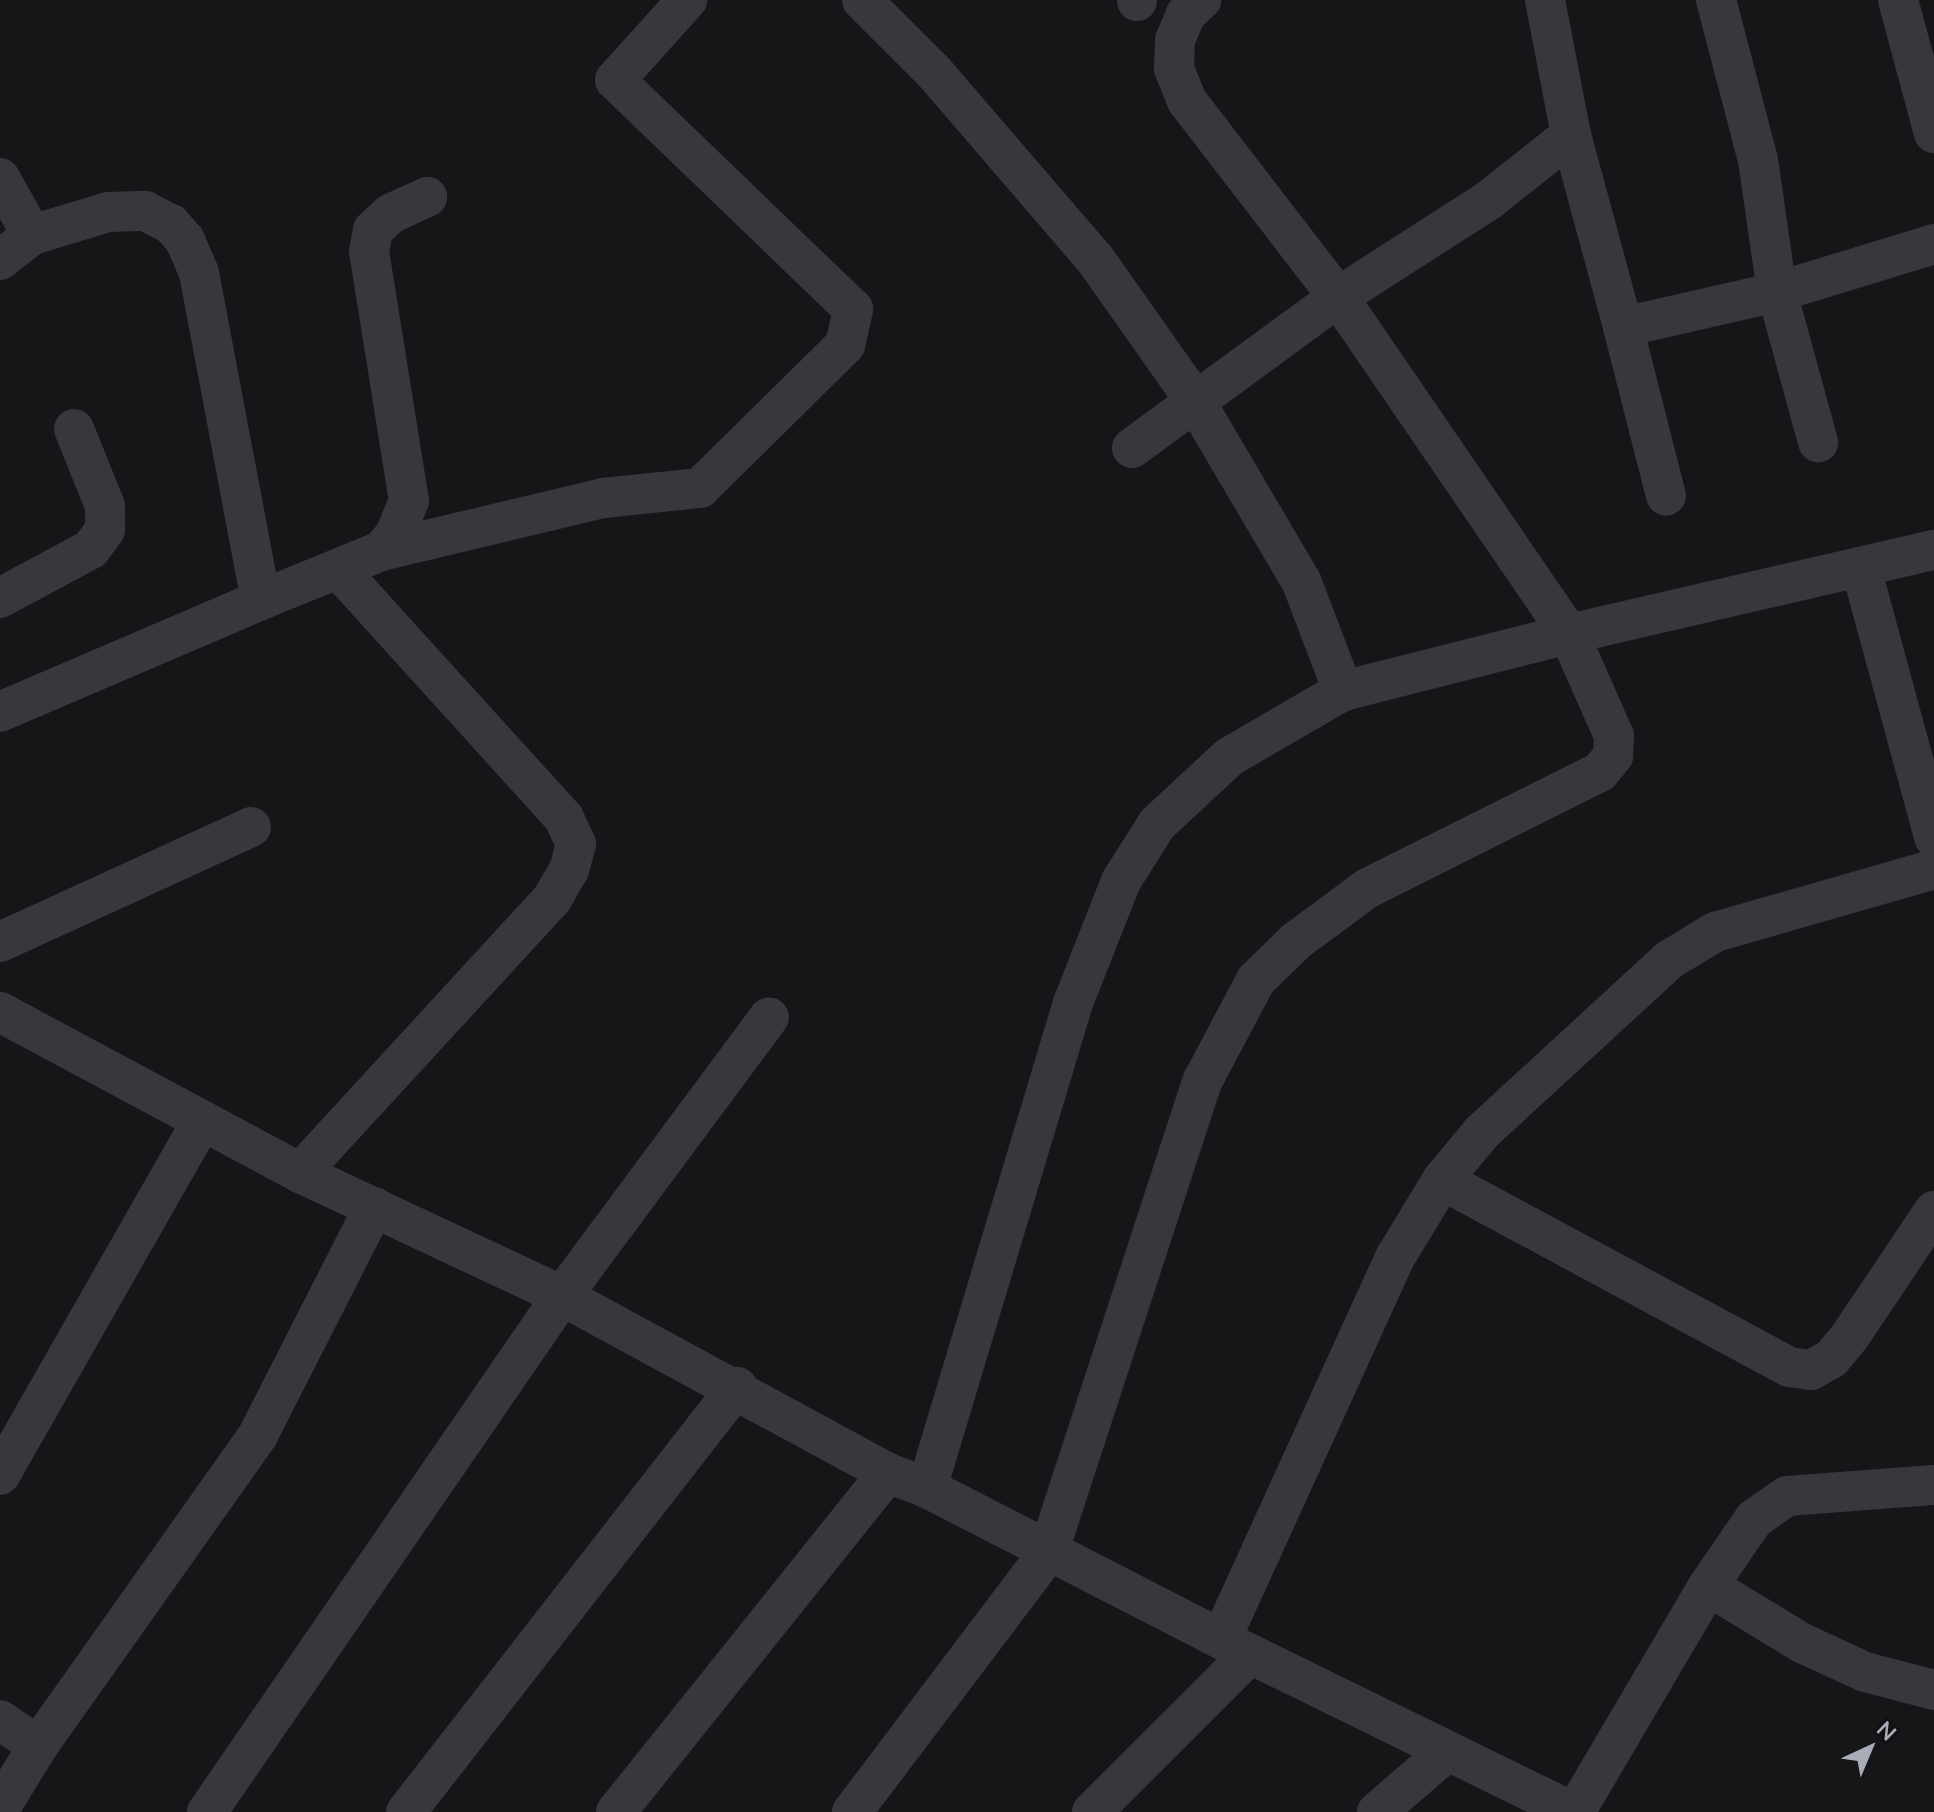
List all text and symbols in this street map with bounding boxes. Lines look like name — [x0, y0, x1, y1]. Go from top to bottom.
north arrow — [1830, 1708, 1910, 1788]
text: N — [1871, 1715, 1902, 1747]

